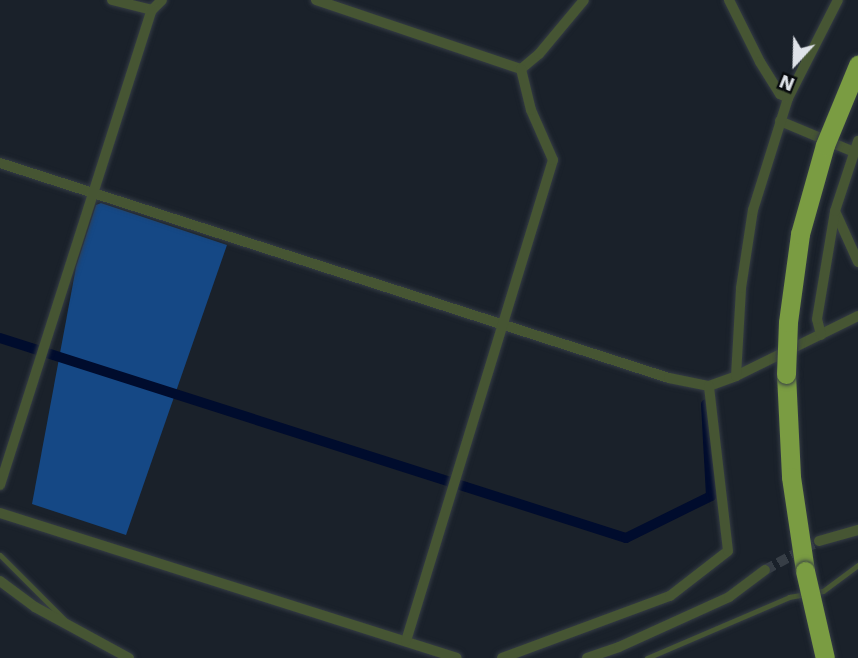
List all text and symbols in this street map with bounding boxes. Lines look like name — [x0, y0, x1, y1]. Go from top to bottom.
north arrow — [760, 28, 830, 98]
text: N — [776, 70, 798, 96]

